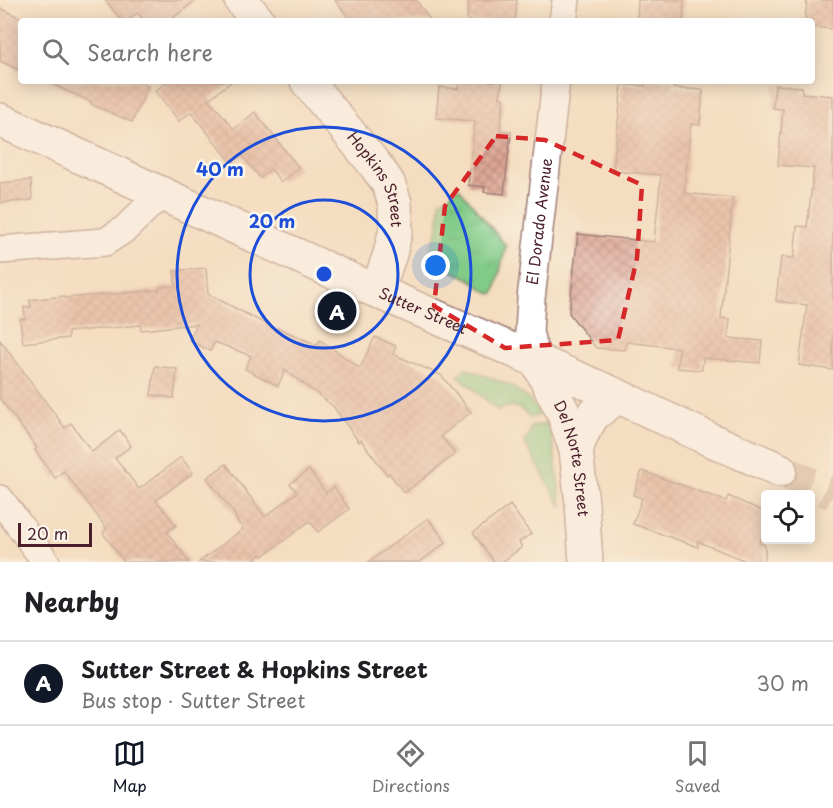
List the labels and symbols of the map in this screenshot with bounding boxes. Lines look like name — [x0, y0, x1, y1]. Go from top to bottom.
street label: Hopkins Street — [342, 126, 409, 228]
text: 40 m — [196, 155, 244, 182]
street label: El Dorado Avenue — [520, 157, 557, 286]
text: 20 m — [249, 207, 295, 234]
your location — [421, 251, 450, 280]
centre of rings — [314, 264, 334, 284]
street label: Sutter Street — [376, 280, 471, 339]
pin: A — [318, 288, 356, 334]
street label: Del Norte Street — [549, 396, 596, 517]
scale bar — [18, 520, 92, 548]

